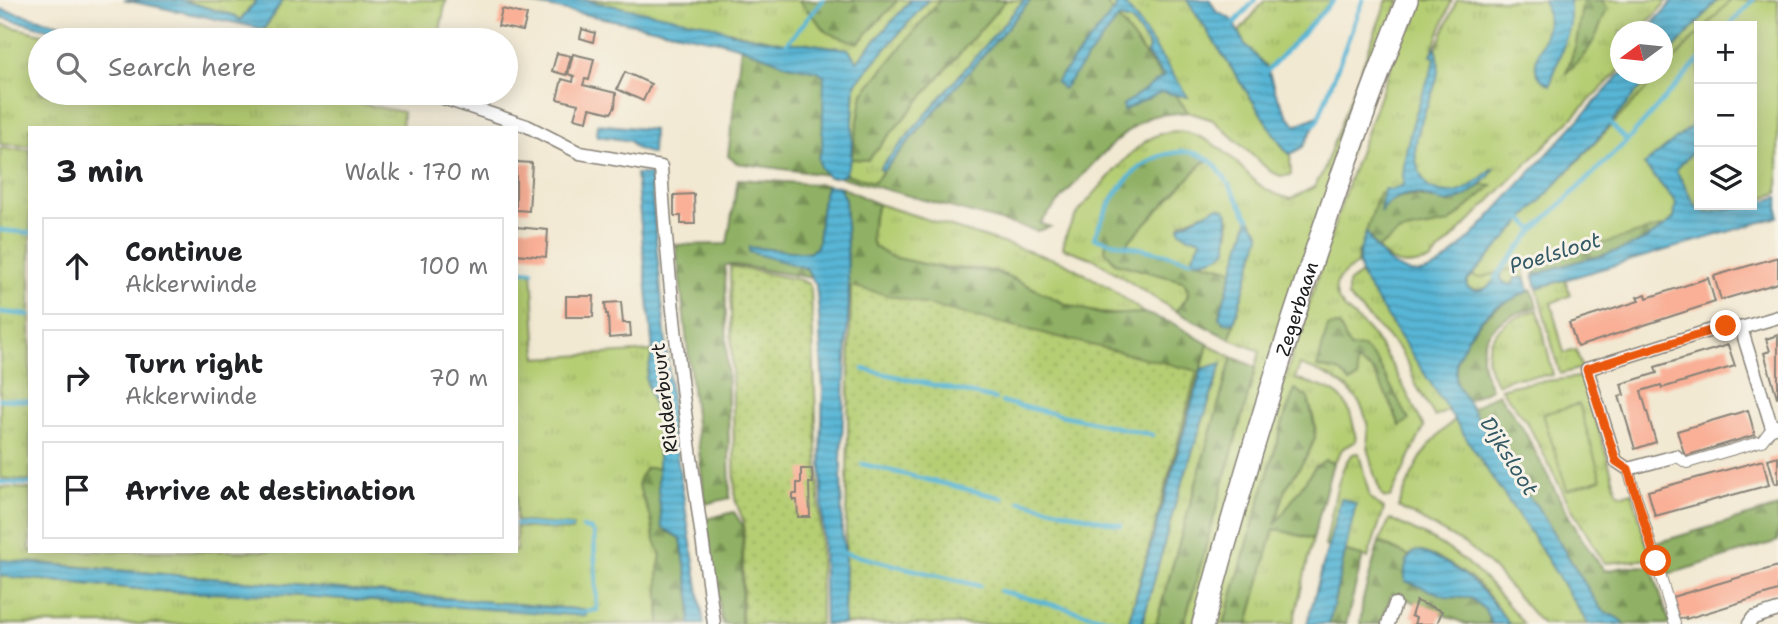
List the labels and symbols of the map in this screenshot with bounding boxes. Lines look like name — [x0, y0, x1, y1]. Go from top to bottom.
north arrow — [1610, 21, 1673, 84]
water label: Poelsloot — [1506, 226, 1605, 280]
street label: Zegerbaan — [1270, 258, 1324, 359]
route end — [1710, 310, 1741, 341]
street label: Ridderbuurt — [645, 342, 684, 454]
water label: Dijksloot — [1474, 411, 1545, 502]
route start — [1640, 545, 1671, 576]

